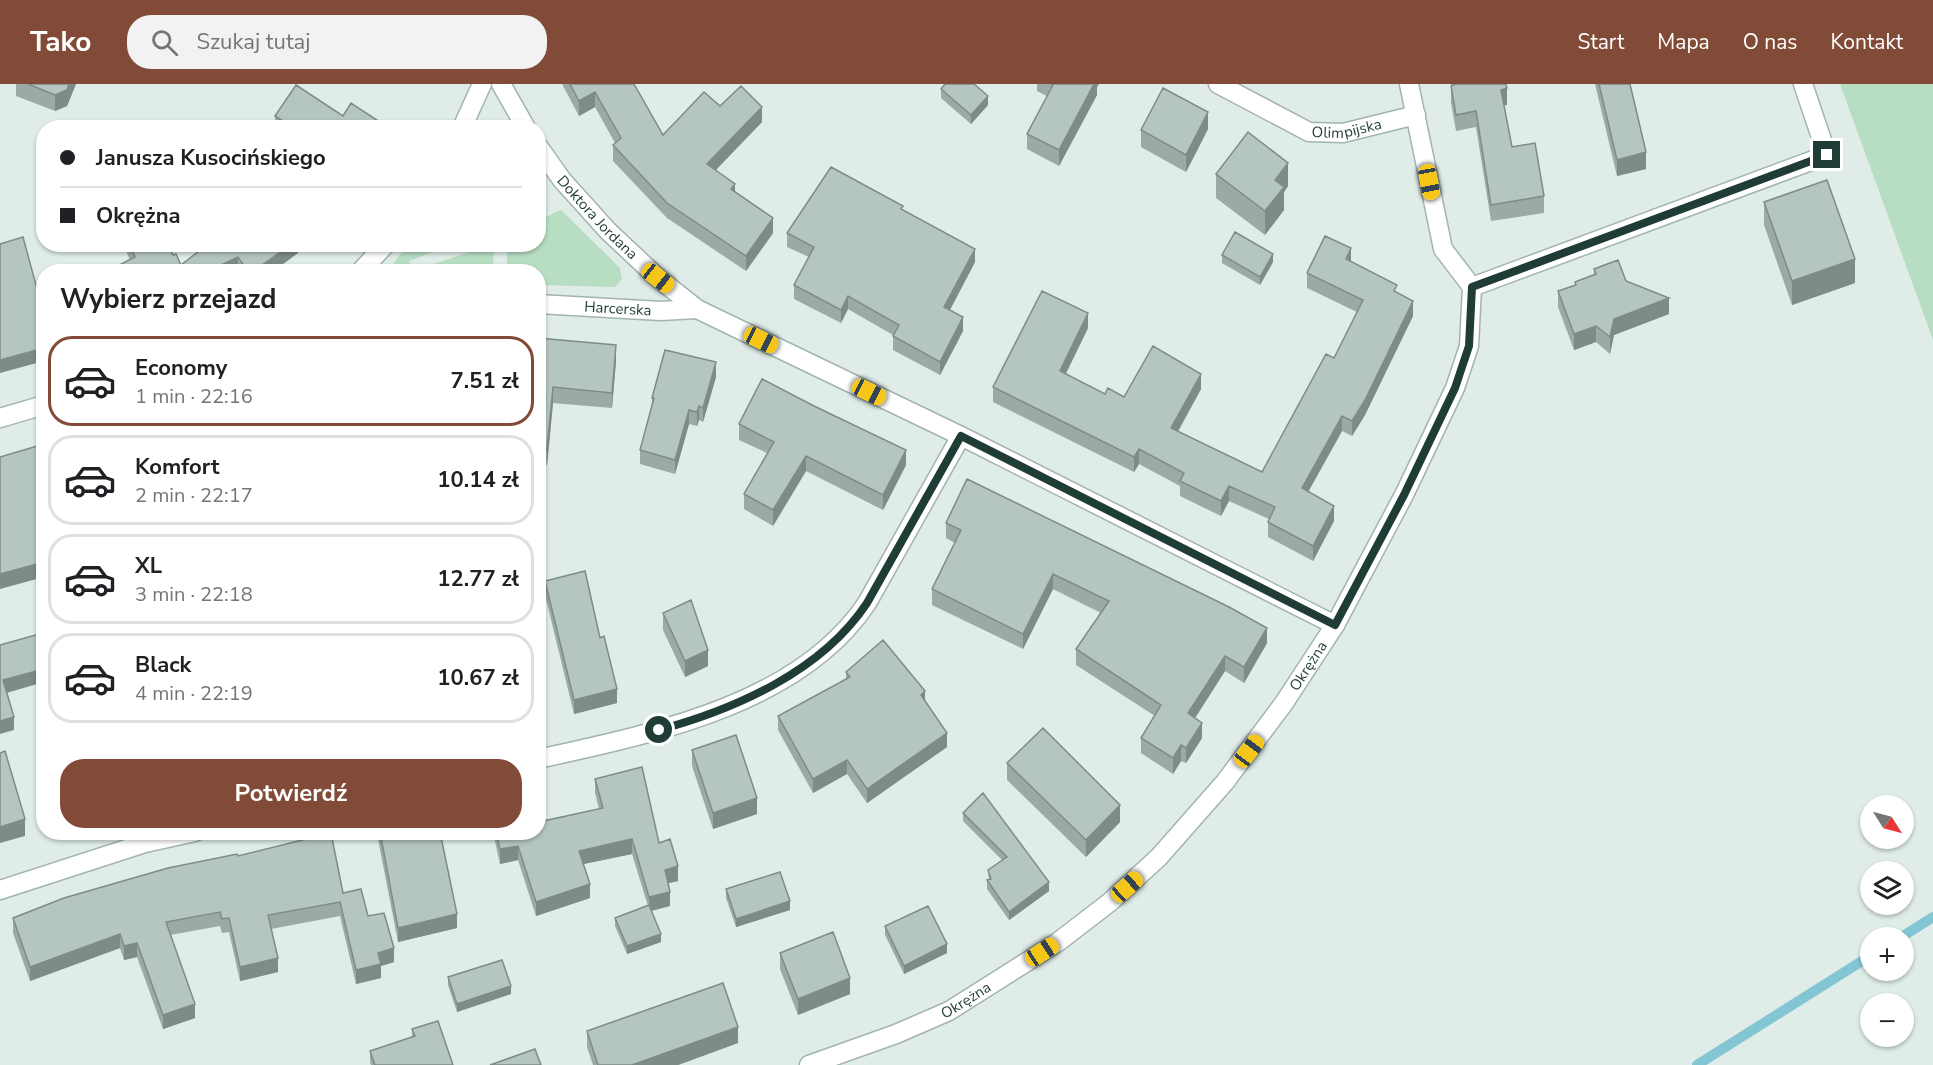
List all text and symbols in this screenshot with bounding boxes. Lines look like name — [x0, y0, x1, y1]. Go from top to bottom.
search box — [127, 15, 547, 69]
text: Tako — [30, 23, 91, 61]
icon: search — [148, 26, 181, 59]
text: Szukaj tutaj — [196, 27, 310, 57]
text: Start — [1578, 28, 1624, 56]
text: Mapa — [1657, 28, 1710, 56]
text: O nas — [1743, 28, 1797, 56]
text: Kontakt — [1830, 28, 1903, 56]
street label: Olimpijska — [1311, 114, 1384, 143]
route end — [1813, 141, 1840, 168]
text: Janusza Kusocińskiego — [96, 143, 326, 173]
car — [1417, 163, 1441, 201]
street label: Doktora Jordana — [552, 171, 642, 264]
text: Okrężna — [96, 201, 181, 231]
car — [638, 260, 678, 296]
text: Wybierz przejazd — [60, 281, 277, 318]
street label: Harcerska — [584, 297, 652, 320]
car — [741, 324, 781, 356]
text: Economy — [135, 353, 227, 383]
icon: car — [63, 354, 117, 408]
text: 7.51 zł — [451, 366, 519, 396]
car — [849, 376, 889, 408]
text: 1 min · 22:16 — [135, 383, 253, 410]
text: Komfort — [135, 452, 219, 482]
icon: car — [63, 453, 117, 507]
text: 10.14 zł — [437, 465, 519, 495]
text: 2 min · 22:17 — [135, 482, 253, 509]
text: XL — [135, 551, 162, 581]
icon: car — [63, 552, 117, 606]
text: 12.77 zł — [437, 564, 519, 594]
text: 3 min · 22:18 — [135, 581, 253, 608]
street label: Okrężna — [1285, 637, 1332, 695]
text: Black — [135, 650, 191, 680]
icon: car — [63, 651, 117, 705]
text: 10.67 zł — [437, 663, 519, 693]
text: 4 min · 22:19 — [135, 680, 253, 707]
route start — [645, 716, 672, 743]
car — [1231, 731, 1267, 771]
button: Potwierdź — [60, 759, 522, 828]
north arrow — [1860, 795, 1914, 849]
map controls — [1860, 795, 1914, 1047]
button: layers — [1860, 861, 1914, 915]
car — [1108, 868, 1146, 906]
button: + — [1860, 927, 1914, 981]
car — [1022, 935, 1062, 969]
street label: Okrężna — [938, 977, 995, 1023]
button: − — [1860, 993, 1914, 1047]

